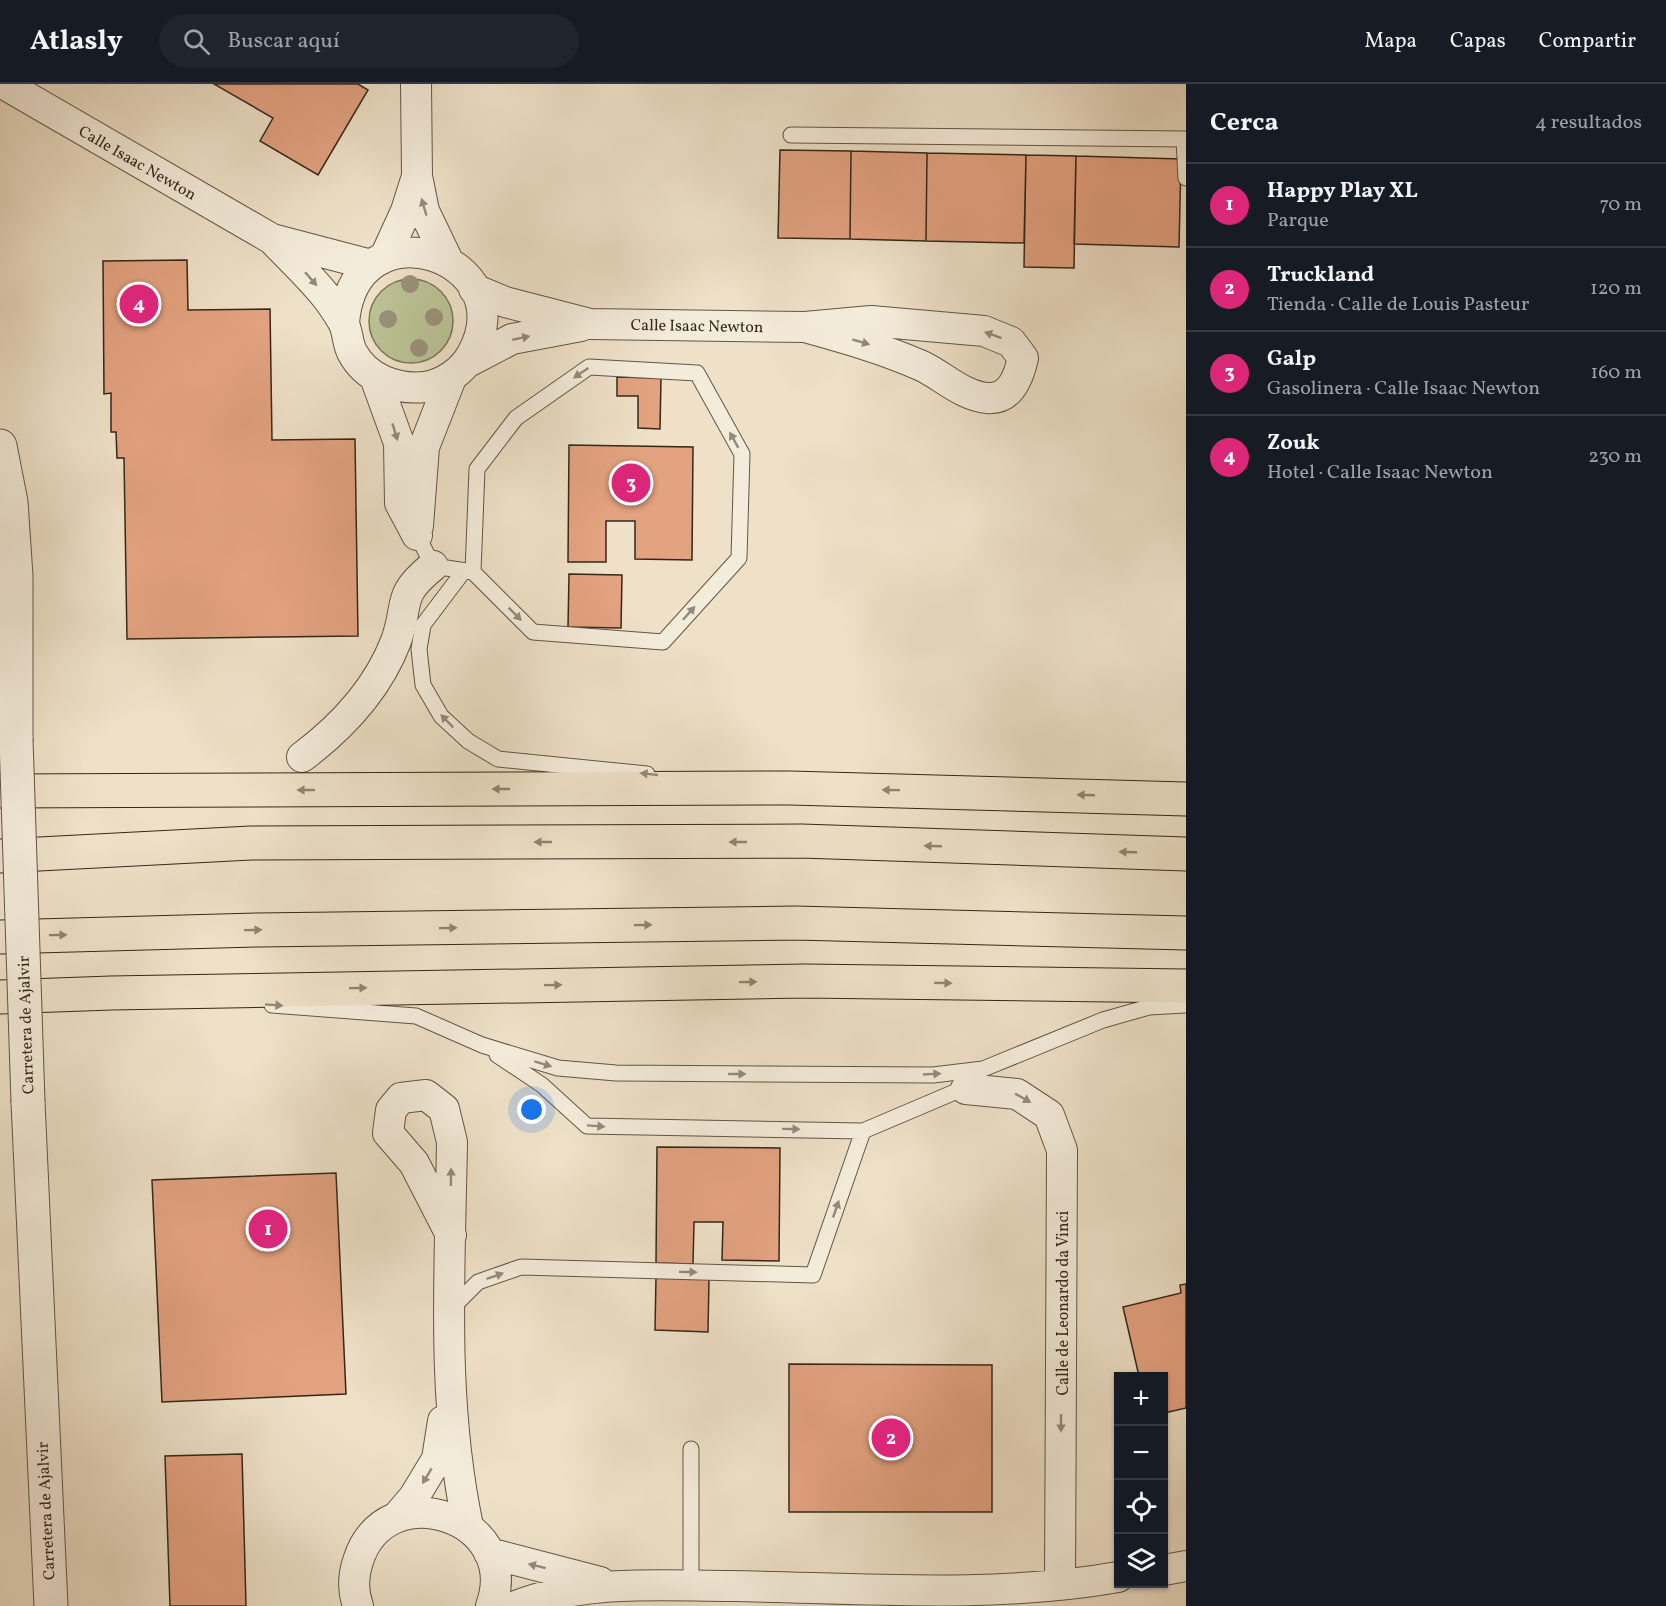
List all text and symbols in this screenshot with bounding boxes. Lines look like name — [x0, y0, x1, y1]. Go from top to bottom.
search box — [159, 14, 579, 68]
text: Atlasly — [30, 22, 123, 61]
icon: search — [180, 25, 213, 58]
text: Buscar aquí — [228, 26, 340, 57]
text: Mapa — [1365, 27, 1417, 56]
text: Capas — [1450, 27, 1506, 56]
text: Compartir — [1539, 27, 1636, 56]
text: Cerca — [1210, 105, 1279, 141]
text: 4 resultados — [1535, 109, 1642, 137]
street label: Calle Isaac Newton — [74, 121, 200, 206]
text: Happy Play XL — [1267, 176, 1418, 207]
text: 1 — [1225, 191, 1234, 219]
text: 70 m — [1599, 191, 1642, 219]
one-way arrow — [419, 198, 428, 216]
text: Parque — [1267, 207, 1329, 235]
text: Truckland — [1267, 260, 1374, 291]
one-way arrow — [304, 271, 317, 286]
text: 2 — [1224, 275, 1235, 303]
text: 120 m — [1590, 275, 1642, 303]
pin: 4 — [120, 282, 158, 326]
text: Tienda · Calle de Louis Pasteur — [1267, 291, 1529, 319]
street label: Calle Isaac Newton — [630, 315, 764, 339]
one-way arrow — [984, 330, 1002, 339]
one-way arrow — [512, 333, 531, 342]
one-way arrow — [852, 338, 870, 347]
text: Galp — [1267, 344, 1316, 375]
text: 3 — [1224, 359, 1235, 387]
text: 160 m — [1590, 359, 1642, 387]
one-way arrow — [573, 367, 589, 379]
text: Gasolinera · Calle Isaac Newton — [1267, 375, 1540, 403]
one-way arrow — [391, 423, 400, 441]
text: Zouk — [1267, 428, 1320, 459]
one-way arrow — [729, 431, 739, 448]
text: 4 — [1223, 443, 1236, 471]
text: 230 m — [1588, 443, 1642, 471]
text: Hotel · Calle Isaac Newton — [1267, 459, 1493, 487]
pin: 3 — [612, 460, 650, 506]
one-way arrow — [507, 606, 521, 620]
one-way arrow — [682, 606, 696, 621]
one-way arrow — [440, 713, 454, 728]
one-way arrow — [639, 769, 658, 779]
one-way arrow — [491, 784, 510, 794]
one-way arrow — [296, 785, 315, 795]
one-way arrow — [881, 786, 900, 795]
one-way arrow — [1076, 791, 1095, 800]
one-way arrow — [533, 837, 552, 847]
one-way arrow — [728, 837, 747, 847]
one-way arrow — [923, 841, 942, 850]
one-way arrow — [1118, 848, 1137, 857]
one-way arrow — [634, 920, 653, 930]
one-way arrow — [439, 923, 458, 933]
one-way arrow — [244, 926, 263, 935]
one-way arrow — [49, 931, 68, 940]
street label: Carretera de Ajalvir — [14, 955, 40, 1095]
one-way arrow — [739, 977, 758, 986]
one-way arrow — [933, 978, 952, 988]
one-way arrow — [544, 980, 563, 990]
one-way arrow — [349, 984, 368, 993]
one-way arrow — [264, 1000, 283, 1010]
one-way arrow — [534, 1060, 552, 1069]
one-way arrow — [728, 1069, 747, 1079]
one-way arrow — [923, 1070, 942, 1079]
one-way arrow — [1015, 1093, 1031, 1104]
your location — [517, 1095, 546, 1124]
one-way arrow — [587, 1121, 606, 1131]
one-way arrow — [781, 1125, 800, 1134]
one-way arrow — [447, 1167, 456, 1186]
one-way arrow — [831, 1200, 841, 1218]
pin: 1 — [248, 1206, 288, 1252]
street label: Calle de Leonardo da Vinci — [1053, 1210, 1075, 1395]
one-way arrow — [679, 1267, 698, 1276]
one-way arrow — [486, 1271, 504, 1281]
map controls — [1114, 1372, 1168, 1588]
button: + — [1114, 1372, 1168, 1426]
one-way arrow — [1056, 1414, 1066, 1433]
pin: 2 — [872, 1416, 910, 1460]
button: − — [1114, 1426, 1168, 1480]
street label: Carretera de Ajalvir — [32, 1441, 62, 1581]
one-way arrow — [421, 1468, 432, 1484]
button: locate — [1114, 1480, 1168, 1534]
button: layers — [1114, 1534, 1168, 1588]
one-way arrow — [528, 1560, 547, 1570]

